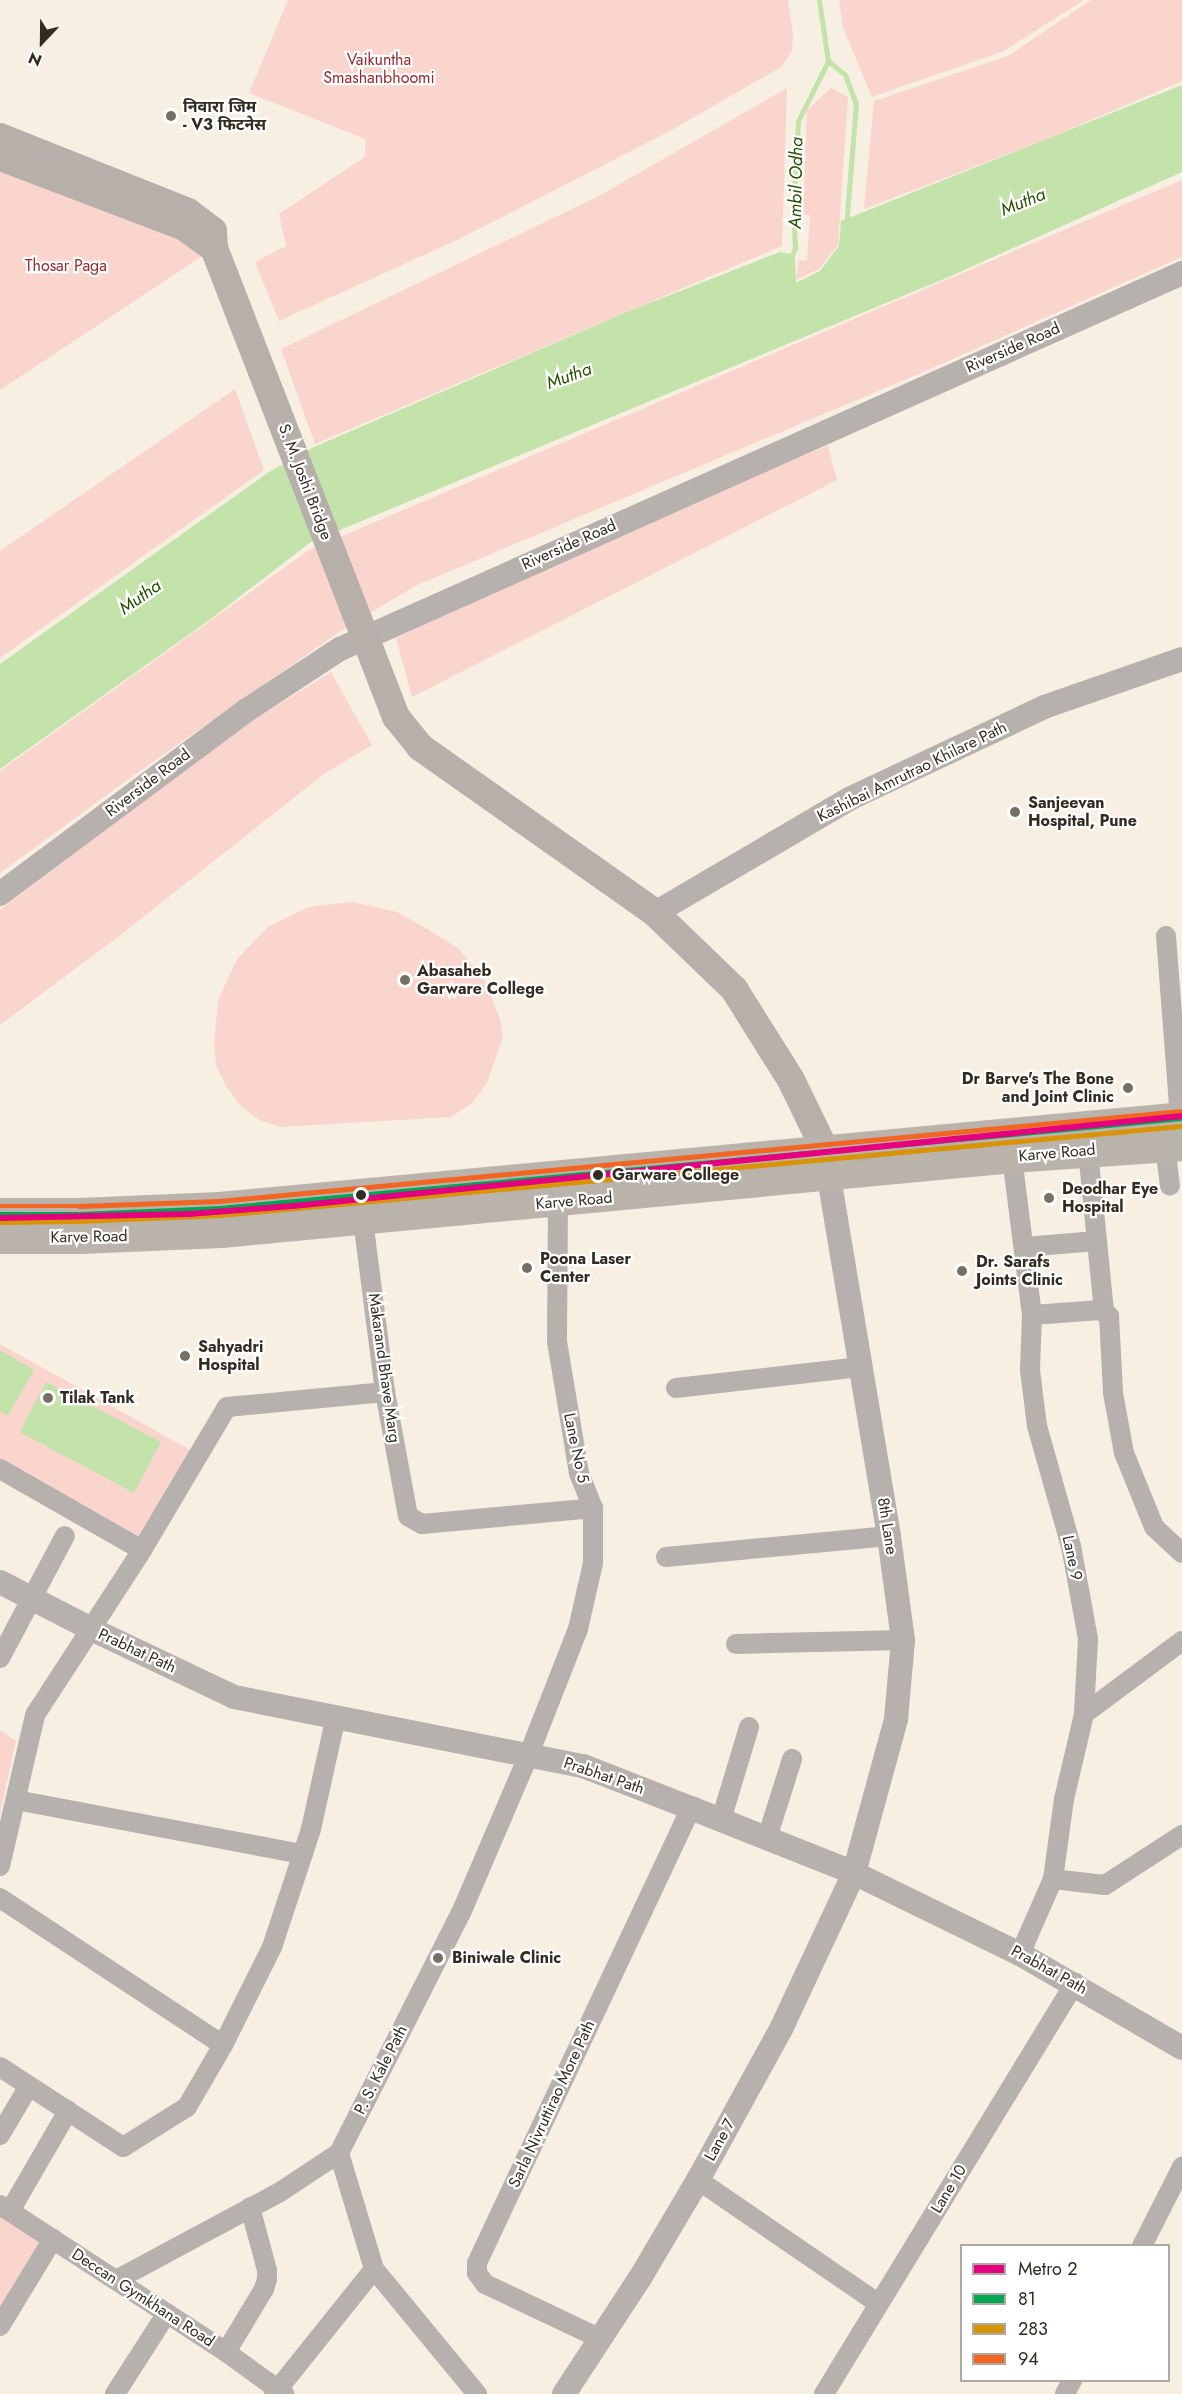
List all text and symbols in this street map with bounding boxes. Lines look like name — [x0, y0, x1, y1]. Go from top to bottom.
north arrow — [12, 12, 72, 72]
text: N — [25, 46, 45, 72]
park label: Vaikuntha Smashanbhoomi — [323, 50, 435, 88]
place label: निवारा जिम - V3 फिटनेस — [183, 97, 266, 135]
marker: निवारा जिम - V3 फिटनेस — [164, 109, 178, 123]
water label: Ambil Odha — [784, 137, 808, 229]
water label: Mutha — [997, 183, 1049, 221]
park label: Thosar Paga — [25, 256, 107, 276]
street label: Riverside Road — [963, 319, 1063, 377]
water label: Mutha — [543, 358, 595, 394]
street label: S. M. Joshi Bridge — [274, 421, 336, 543]
street label: Riverside Road — [519, 516, 619, 574]
water label: Mutha — [115, 575, 165, 619]
street label: Kashibai Amrutrao Khilare Path — [814, 718, 1010, 826]
street label: Riverside Road — [102, 745, 194, 821]
place label: Sanjeevan Hospital, Pune — [1028, 793, 1137, 831]
marker: Sanjeevan Hospital, Pune — [1006, 803, 1024, 821]
place label: Abasaheb Garware College — [417, 961, 544, 999]
marker: Abasaheb Garware College — [398, 973, 412, 987]
place label: Dr Barve's The Bone and Joint Clinic — [962, 1069, 1114, 1107]
marker: Dr Barve's The Bone and Joint Clinic — [1119, 1079, 1137, 1097]
street label: Karve Road — [1018, 1140, 1096, 1166]
place label: Garware College — [612, 1165, 739, 1185]
marker: Garware College — [589, 1166, 607, 1184]
place label: Deodhar Eye Hospital — [1062, 1179, 1158, 1217]
street label: Karve Road — [535, 1188, 613, 1214]
unlabelled marker — [355, 1189, 367, 1201]
marker: Deodhar Eye Hospital — [1040, 1189, 1058, 1207]
street label: Karve Road — [50, 1227, 128, 1247]
place label: Poona Laser Center — [540, 1249, 631, 1287]
place label: Dr. Sarafs Joints Clinic — [976, 1252, 1063, 1290]
marker: Poona Laser Center — [518, 1259, 536, 1277]
marker: Dr. Sarafs Joints Clinic — [953, 1262, 971, 1280]
street label: Makarand Bhave Marg — [364, 1292, 404, 1444]
place label: Sahyadri Hospital — [198, 1337, 263, 1375]
marker: Sahyadri Hospital — [176, 1347, 194, 1365]
place label: Tilak Tank — [60, 1388, 135, 1408]
marker: Tilak Tank — [41, 1391, 55, 1405]
street label: Lane No 5 — [559, 1411, 593, 1485]
street label: 8th Lane — [873, 1496, 901, 1556]
street label: Lane 9 — [1058, 1534, 1086, 1582]
street label: Prabhat Path — [95, 1625, 179, 1677]
street label: Prabhat Path — [561, 1753, 647, 1799]
street label: Prabhat Path — [1008, 1941, 1090, 1999]
place label: Biniwale Clinic — [452, 1948, 561, 1968]
marker: Biniwale Clinic — [429, 1949, 447, 1967]
street label: Sarla Nivruttirao More Path — [505, 2017, 599, 2191]
street label: P. S. Kale Path — [350, 2022, 412, 2118]
street label: Lane 7 — [701, 2116, 739, 2164]
street label: Lane 10 — [927, 2161, 971, 2217]
legend — [960, 2244, 1170, 2382]
street label: Deccan Gymkhana Road — [68, 2245, 218, 2351]
text: Metro 2 — [1018, 2256, 1078, 2282]
text: 81 — [1018, 2286, 1036, 2312]
text: 283 — [1018, 2316, 1048, 2342]
text: 94 — [1018, 2346, 1039, 2372]

